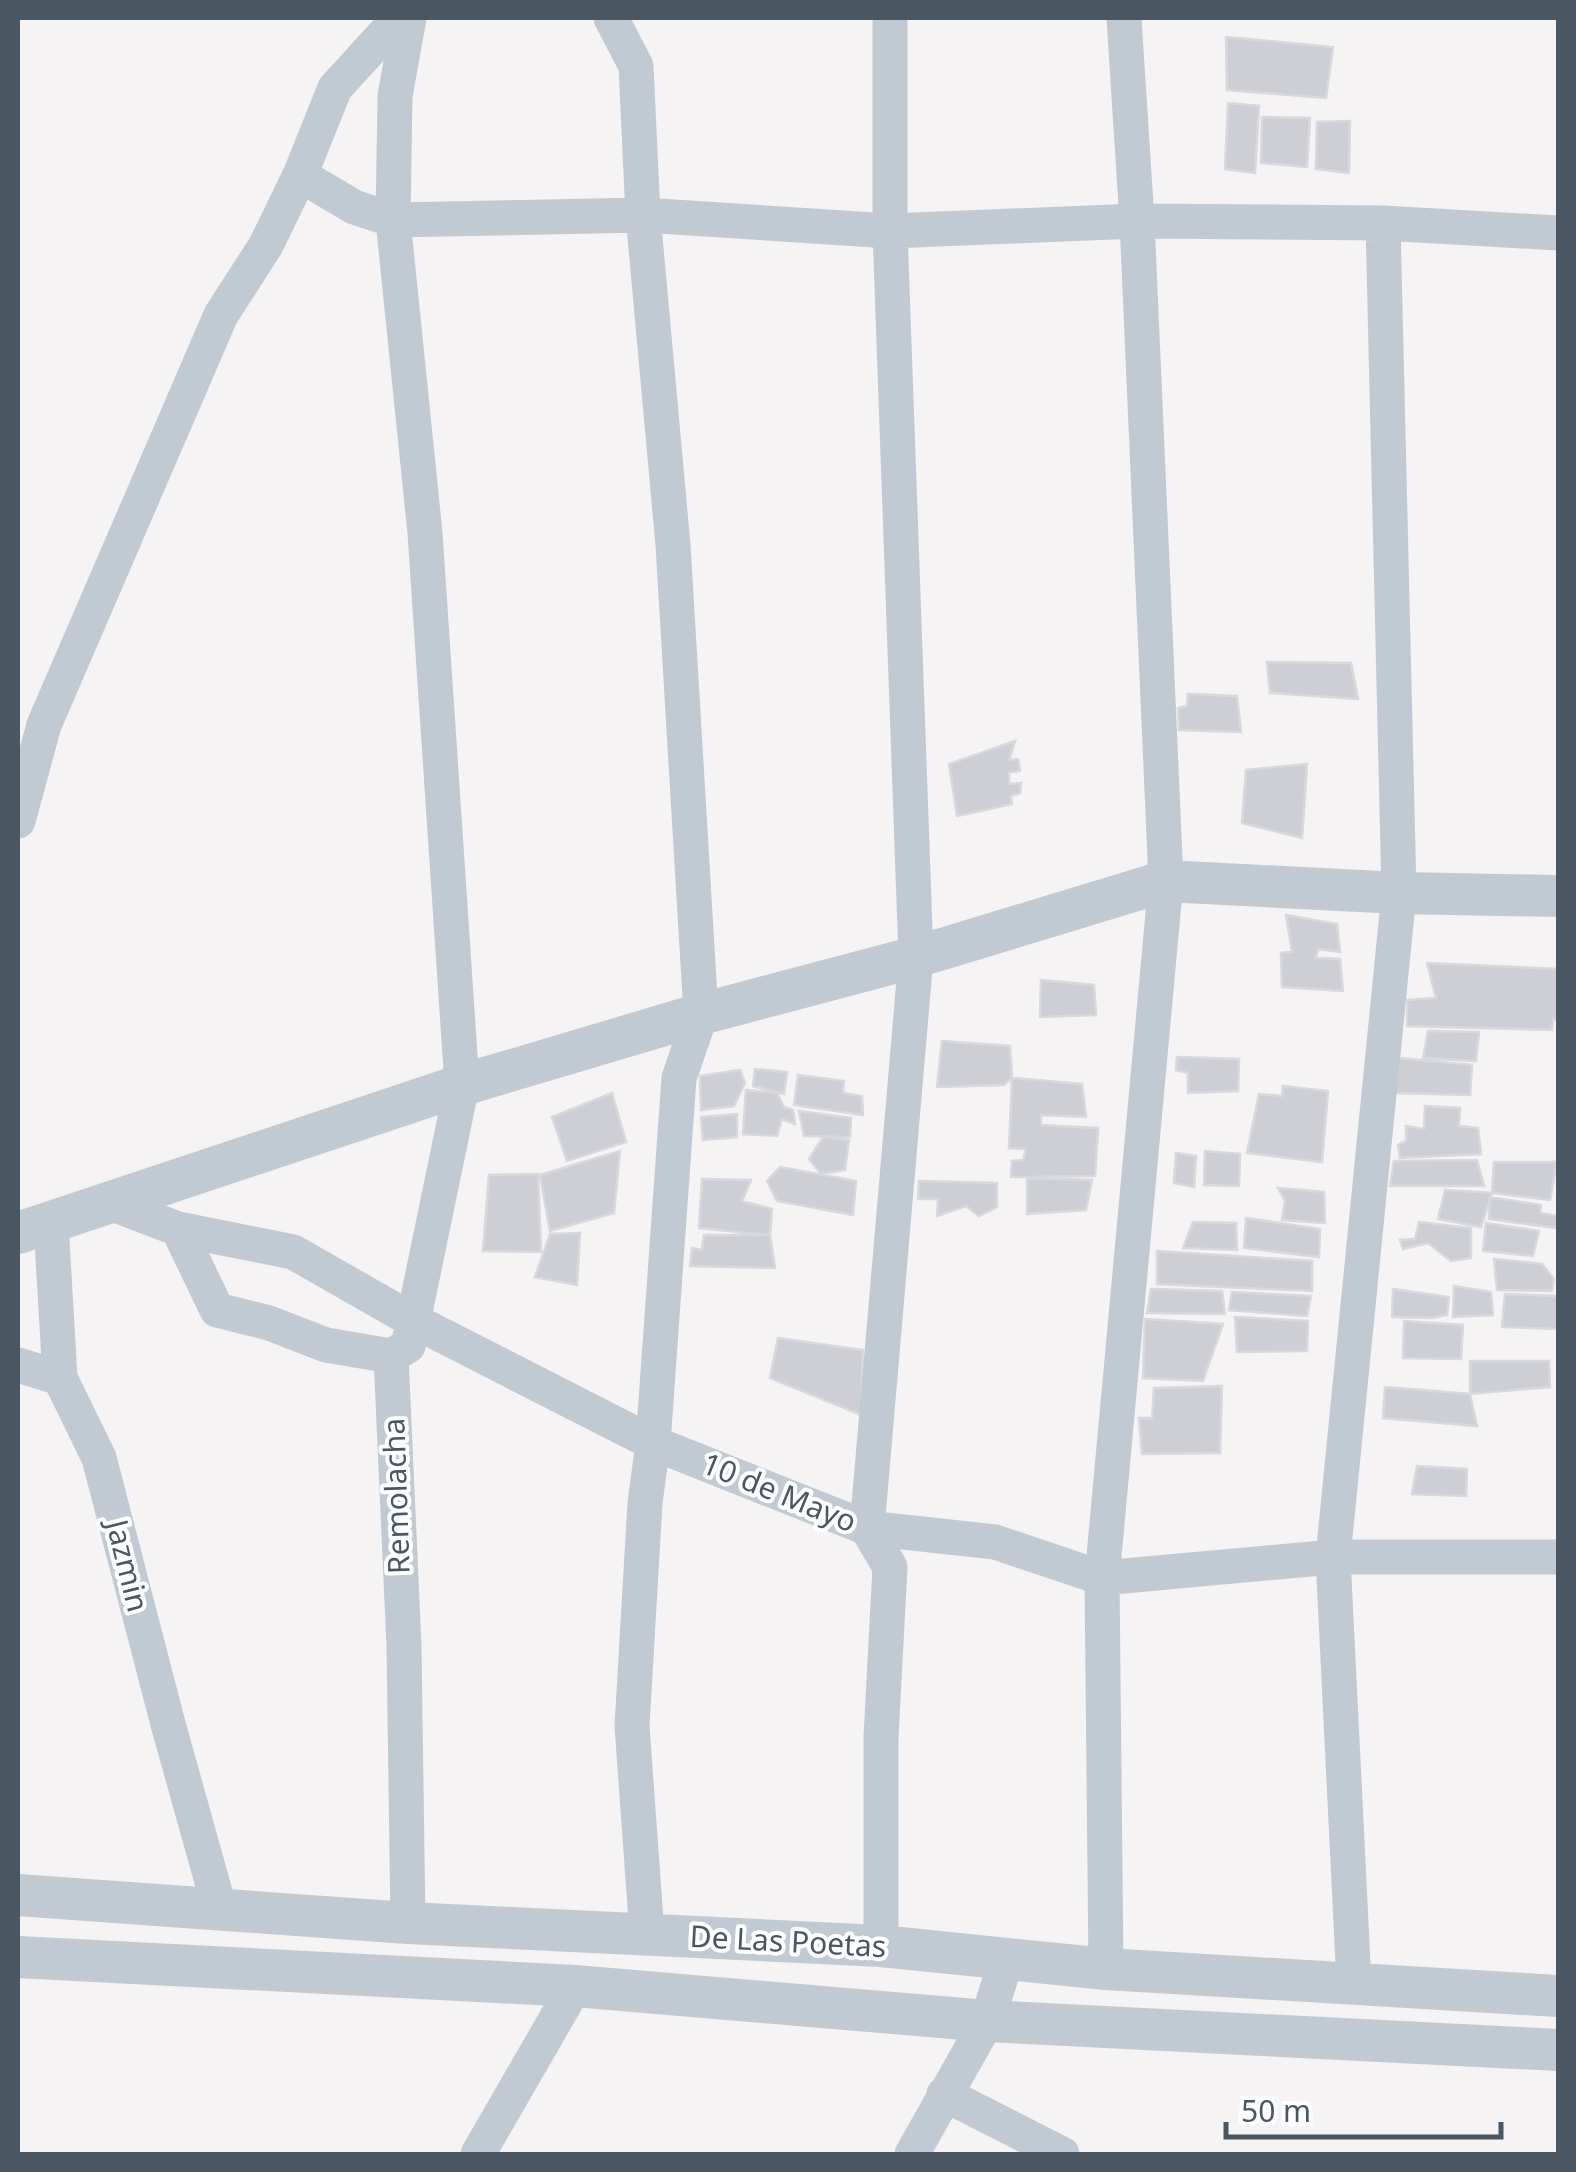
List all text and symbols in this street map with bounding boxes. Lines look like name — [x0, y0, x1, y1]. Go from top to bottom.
street label: Remolacha — [372, 1417, 419, 1575]
street label: 10 de Mayo — [696, 1442, 863, 1541]
street label: Jazmin — [97, 1512, 160, 1616]
street label: De Las Poetas — [689, 1915, 887, 1966]
scale bar — [1226, 2077, 1501, 2139]
text: 50 m — [1241, 2090, 1311, 2131]

